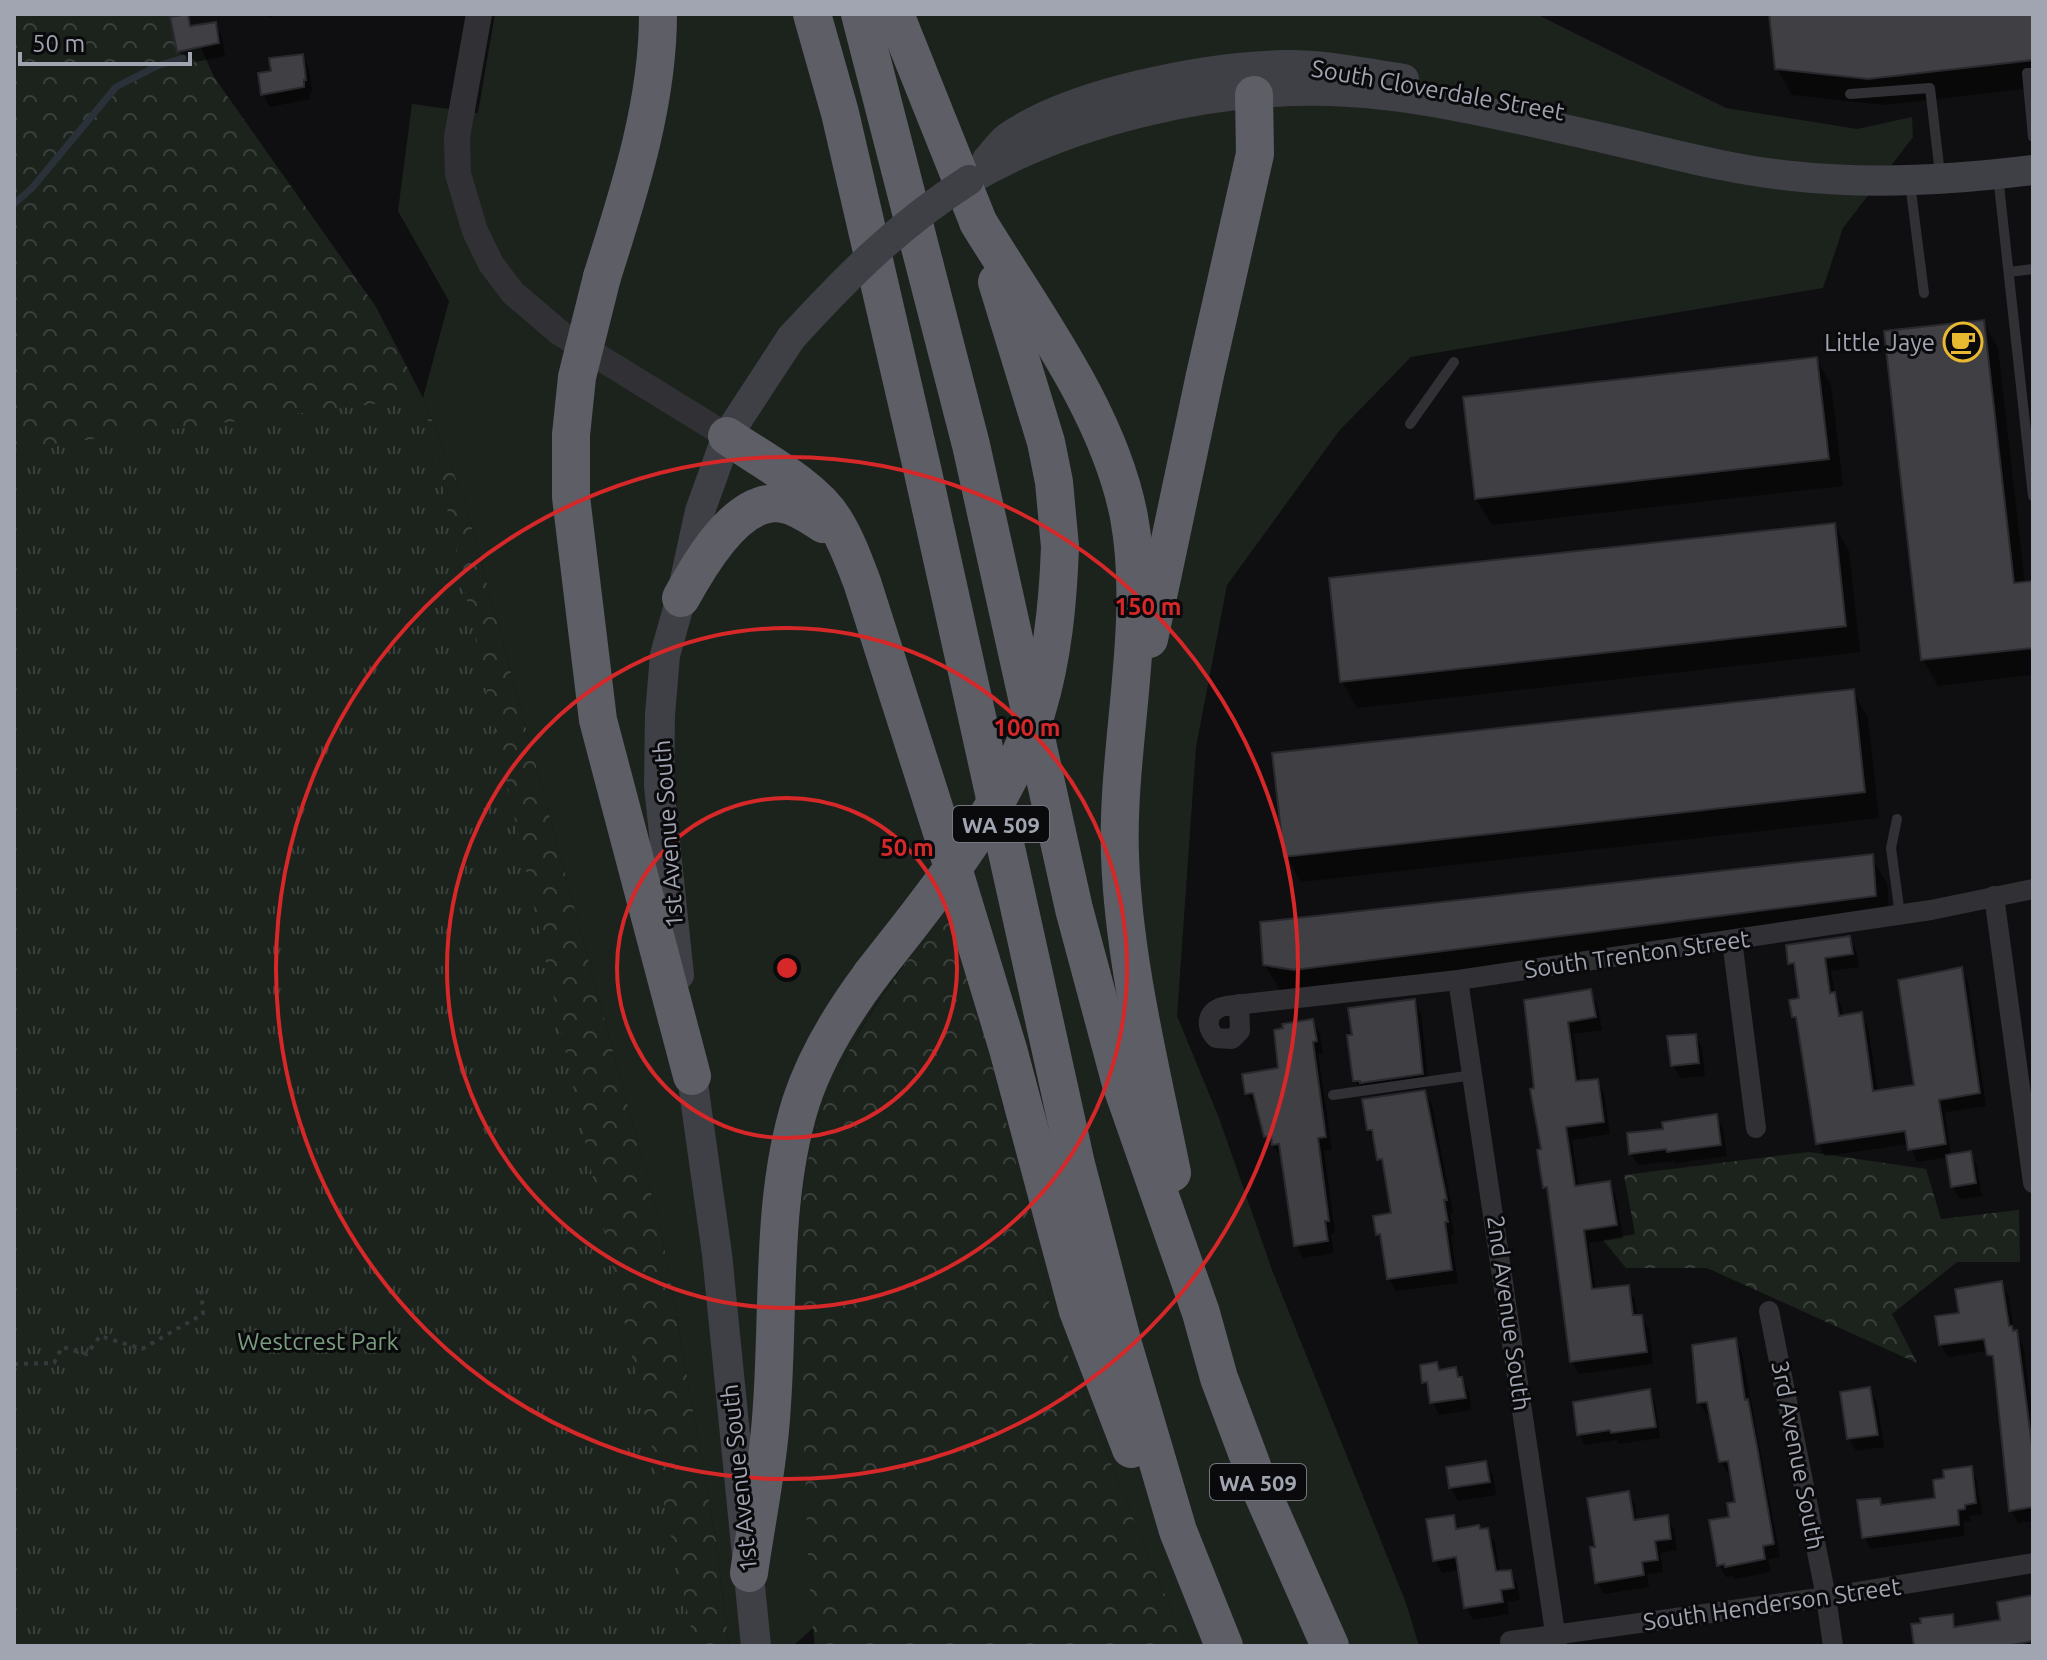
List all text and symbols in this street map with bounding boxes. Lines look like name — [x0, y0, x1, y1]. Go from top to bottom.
scale bar — [20, 16, 190, 66]
text: 50 m — [32, 30, 85, 57]
street label: South Cloverdale Street — [1309, 54, 1567, 126]
cafe icon: Little Jaye — [1942, 321, 1984, 363]
place label: Little Jaye — [1824, 329, 1935, 356]
text: 150 m — [1115, 593, 1181, 620]
text: 100 m — [994, 714, 1060, 741]
street label: 1st Avenue South — [648, 739, 688, 929]
road number: WA 509 — [953, 806, 1049, 842]
text: 50 m — [880, 834, 934, 861]
street label: South Trenton Street — [1523, 925, 1752, 983]
centre of rings — [773, 954, 801, 982]
street label: 2nd Avenue South — [1482, 1214, 1536, 1412]
park label: Westcrest Park — [237, 1328, 399, 1355]
street label: 3rd Avenue South — [1766, 1358, 1830, 1552]
street label: 1st Avenue South — [716, 1383, 762, 1573]
road number: WA 509 — [1210, 1464, 1306, 1500]
street label: South Henderson Street — [1642, 1572, 1903, 1635]

